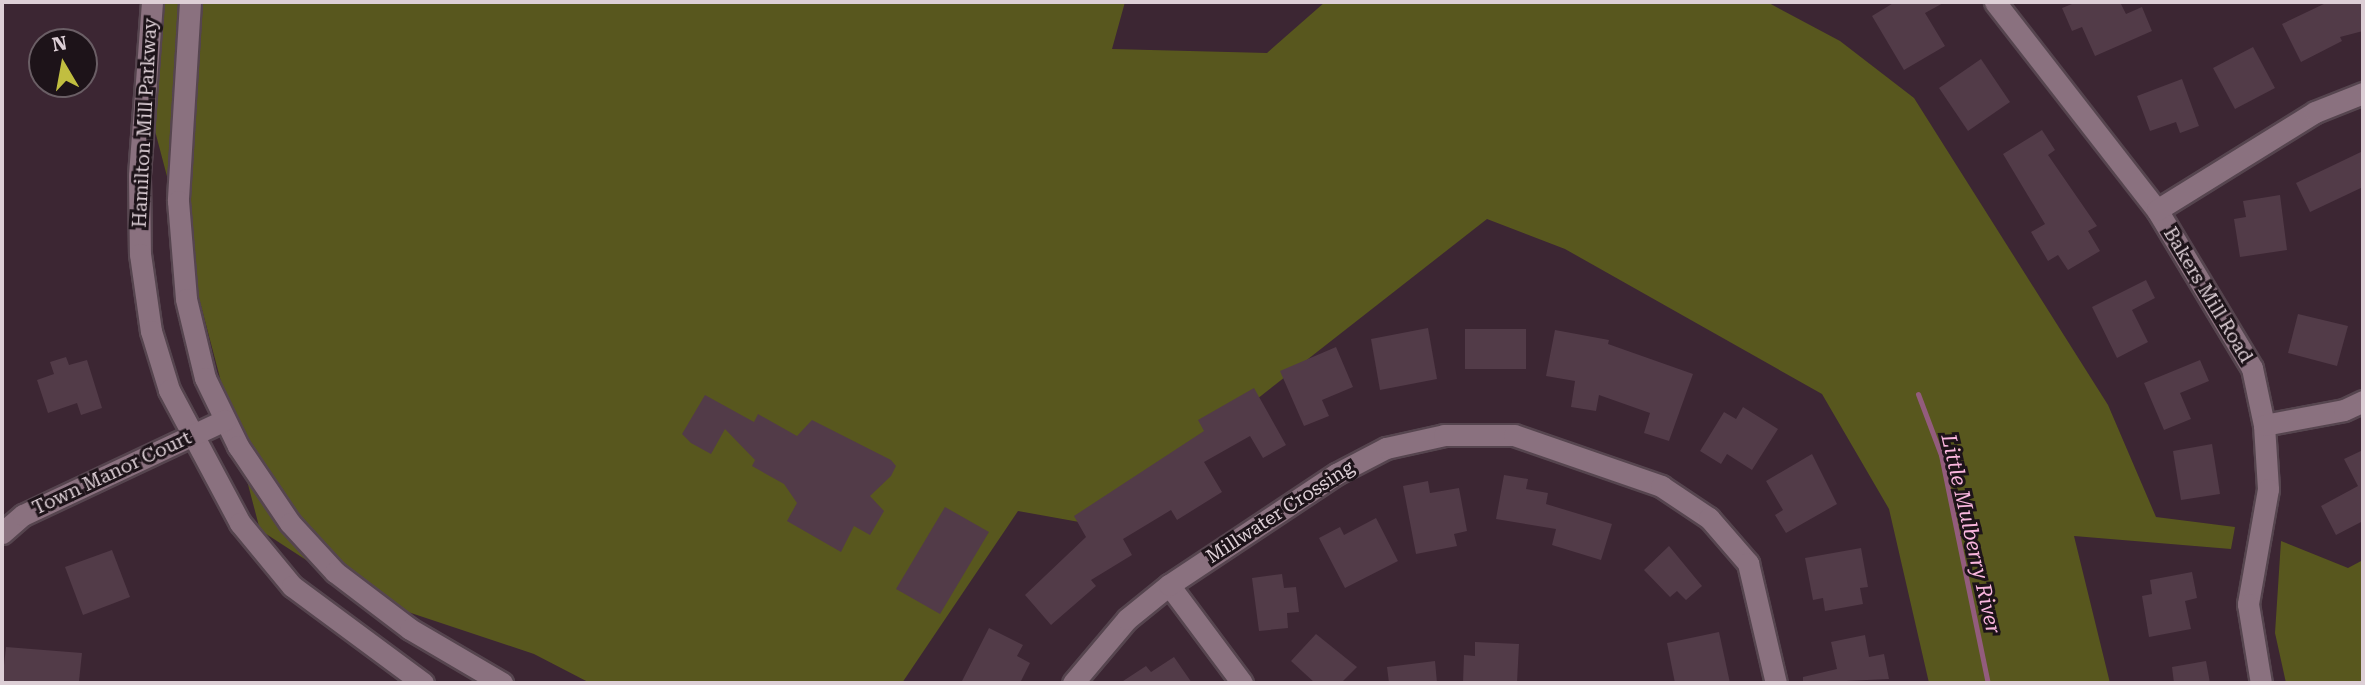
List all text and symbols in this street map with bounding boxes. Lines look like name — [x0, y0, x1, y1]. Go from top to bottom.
street label: Hamilton Mill Parkway — [128, 18, 162, 228]
north arrow — [28, 28, 98, 98]
text: N — [50, 31, 69, 56]
street label: Bakers Mill Road — [2159, 223, 2257, 367]
street label: Town Manor Court — [29, 426, 195, 520]
water label: Little Mulberry River — [1936, 432, 2006, 636]
street label: Millwater Crossing — [1202, 456, 1358, 568]

